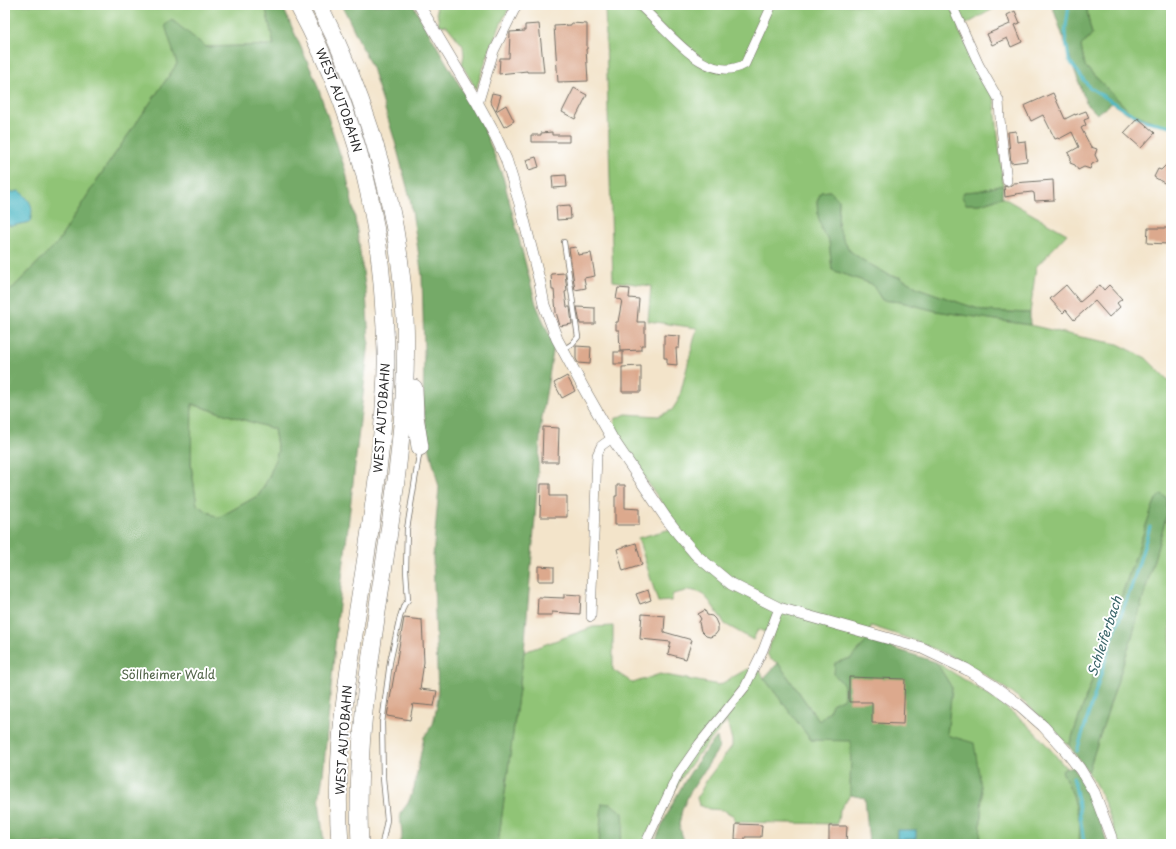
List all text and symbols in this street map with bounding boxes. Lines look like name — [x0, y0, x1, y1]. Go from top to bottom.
street label: WEST AUTOBAHN — [312, 45, 367, 155]
street label: WEST AUTOBAHN — [368, 362, 394, 474]
water label: Schleiferbach — [1082, 593, 1126, 679]
park label: Söllheimer Wald — [121, 665, 216, 683]
street label: WEST AUTOBAHN — [330, 684, 356, 796]

